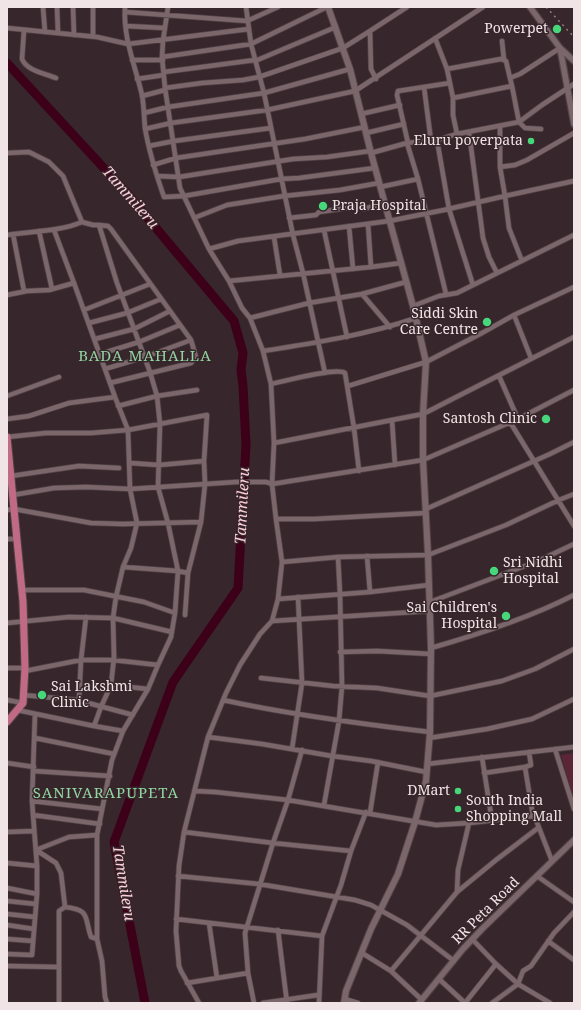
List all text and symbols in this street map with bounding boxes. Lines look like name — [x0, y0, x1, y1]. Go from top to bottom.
place label: Powerpet — [484, 21, 548, 37]
marker: Powerpet — [551, 23, 563, 35]
place label: Eluru poverpata — [414, 133, 523, 149]
marker: Eluru poverpata — [526, 136, 536, 146]
water label: Tammileru — [98, 163, 162, 233]
place label: Praja Hospital — [332, 198, 426, 214]
marker: Praja Hospital — [317, 200, 329, 212]
place label: Siddi Skin Care Centre — [400, 306, 478, 338]
marker: Siddi Skin Care Centre — [481, 316, 493, 328]
district label: BADA MAHALLA — [78, 348, 212, 366]
place label: Santosh Clinic — [443, 411, 537, 427]
marker: Santosh Clinic — [540, 413, 552, 425]
water label: Tammileru — [232, 467, 254, 545]
place label: Sri Nidhi Hospital — [503, 555, 562, 588]
marker: Sri Nidhi Hospital — [488, 565, 500, 577]
place label: Sai Children's Hospital — [407, 600, 497, 632]
marker: Sai Children's Hospital — [500, 610, 512, 622]
place label: Sai Lakshmi Clinic — [51, 679, 132, 712]
marker: Sai Lakshmi Clinic — [36, 689, 48, 701]
place label: DMart — [407, 783, 450, 799]
district label: SANIVARAPUPETA — [33, 785, 179, 803]
marker: DMart — [453, 786, 463, 796]
place label: South India Shopping Mall — [466, 793, 562, 826]
marker: South India Shopping Mall — [453, 804, 463, 814]
water label: Tammileru — [108, 844, 138, 922]
street label: RR Peta Road — [449, 874, 523, 948]

